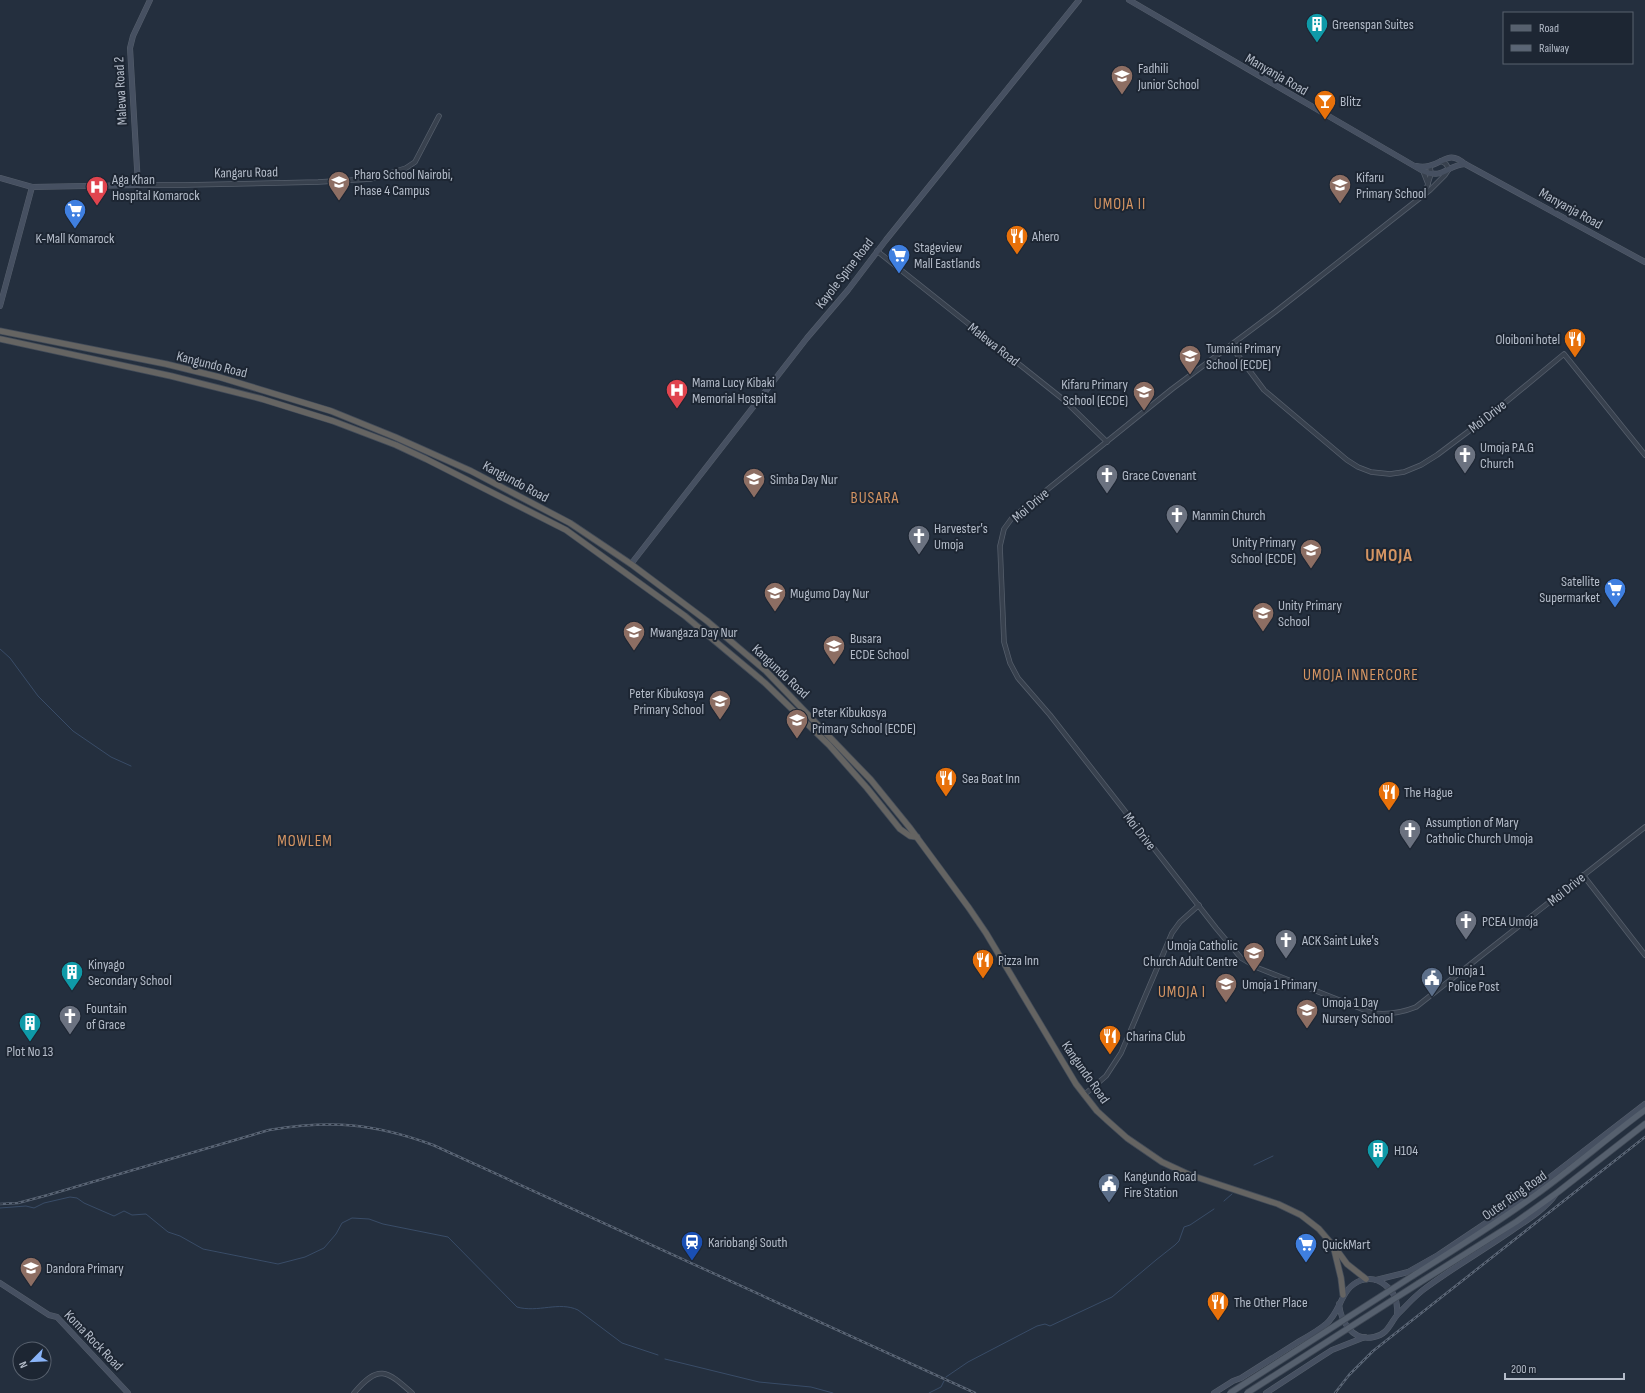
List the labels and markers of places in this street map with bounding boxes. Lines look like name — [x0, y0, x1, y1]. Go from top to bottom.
building icon: Greenspan Suites — [1304, 11, 1330, 44]
place label: Greenspan Suites — [1332, 16, 1414, 33]
place label: Fadhili Junior School — [1137, 60, 1199, 93]
school or university icon: Fadhili Junior School — [1109, 63, 1135, 96]
bar icon: Blitz — [1312, 88, 1338, 121]
place label: Blitz — [1340, 93, 1361, 110]
place label: Pharo School Nairobi, Phase 4 Campus — [354, 166, 453, 199]
school or university icon: Pharo School Nairobi, Phase 4 Campus — [326, 169, 352, 202]
place label: Kifaru Primary School — [1356, 169, 1426, 202]
place label: Aga Khan Hospital Komarock — [111, 171, 200, 204]
school or university icon: Kifaru Primary School — [1327, 172, 1353, 205]
hospital icon: Aga Khan Hospital Komarock — [84, 174, 110, 207]
supermarket icon: K-Mall Komarock — [62, 197, 88, 230]
restaurant icon: Ahero — [1004, 223, 1030, 256]
place label: Ahero — [1031, 228, 1060, 245]
place label: K-Mall Komarock — [36, 230, 115, 247]
place label: Stageview Mall Eastlands — [914, 239, 980, 272]
supermarket icon: Stageview Mall Eastlands — [886, 242, 912, 275]
restaurant icon: Oloiboni hotel — [1562, 326, 1588, 359]
place label: Oloiboni hotel — [1495, 331, 1560, 348]
place label: Tumaini Primary School (ECDE) — [1206, 340, 1281, 373]
school or university icon: Tumaini Primary School (ECDE) — [1177, 343, 1203, 376]
place label: Mama Lucy Kibaki Memorial Hospital — [692, 374, 776, 407]
place label: Kifaru Primary School (ECDE) — [1061, 376, 1129, 409]
hospital icon: Mama Lucy Kibaki Memorial Hospital — [664, 377, 690, 410]
school or university icon: Kifaru Primary School (ECDE) — [1131, 379, 1157, 412]
place label: Umoja P.A.G Church — [1480, 439, 1534, 472]
church icon: Umoja P.A.G Church — [1452, 442, 1478, 475]
church icon: Grace Covenant — [1094, 462, 1120, 495]
school or university icon: Simba Day Nur — [741, 466, 767, 499]
place label: Grace Covenant — [1122, 467, 1197, 484]
place label: Simba Day Nur — [770, 471, 838, 488]
church icon: Manmin Church — [1164, 502, 1190, 535]
place label: Manmin Church — [1192, 507, 1266, 524]
place label: Harvester's Umoja — [934, 520, 988, 553]
church icon: Harvester's Umoja — [906, 523, 932, 556]
place label: Unity Primary School (ECDE) — [1231, 534, 1297, 567]
school or university icon: Unity Primary School (ECDE) — [1298, 537, 1324, 570]
place label: Satellite Supermarket — [1539, 573, 1600, 606]
supermarket icon: Satellite Supermarket — [1602, 576, 1628, 609]
school or university icon: Mugumo Day Nur — [762, 580, 788, 613]
place label: Mugumo Day Nur — [790, 585, 869, 602]
place label: Unity Primary School — [1278, 597, 1342, 630]
school or university icon: Unity Primary School — [1250, 600, 1276, 633]
school or university icon: Mwangaza Day Nur — [621, 619, 647, 652]
place label: Mwangaza Day Nur — [650, 624, 738, 641]
place label: Busara ECDE School — [850, 630, 909, 663]
school or university icon: Busara ECDE School — [821, 633, 847, 666]
place label: Peter Kibukosya Primary School — [629, 685, 704, 718]
school or university icon: Peter Kibukosya Primary School — [707, 688, 733, 721]
place label: Peter Kibukosya Primary School (ECDE) — [812, 704, 916, 737]
school or university icon: Peter Kibukosya Primary School (ECDE) — [784, 707, 810, 740]
restaurant icon: Sea Boat Inn — [933, 765, 959, 798]
place label: Sea Boat Inn — [962, 770, 1020, 787]
restaurant icon: The Hague — [1376, 779, 1402, 812]
place label: The Hague — [1404, 784, 1453, 801]
place label: Assumption of Mary Catholic Church Umoja — [1425, 814, 1533, 847]
church icon: Assumption of Mary Catholic Church Umoja — [1397, 817, 1423, 850]
church icon: PCEA Umoja — [1453, 908, 1479, 941]
place label: PCEA Umoja — [1482, 913, 1538, 930]
church icon: ACK Saint Luke's — [1273, 927, 1299, 960]
place label: ACK Saint Luke's — [1301, 932, 1379, 949]
place label: Umoja Catholic Church Adult Centre — [1143, 937, 1238, 970]
school or university icon: Umoja Catholic Church Adult Centre — [1241, 940, 1267, 973]
restaurant icon: Pizza Inn — [970, 947, 996, 980]
place label: Pizza Inn — [998, 952, 1039, 969]
place label: Kinyago Secondary School — [88, 956, 172, 989]
building icon: Kinyago Secondary School — [59, 959, 85, 992]
place label: Umoja 1 Police Post — [1448, 962, 1500, 995]
public building icon: Umoja 1 Police Post — [1419, 965, 1445, 998]
school or university icon: Umoja 1 Primary — [1213, 971, 1239, 1004]
place label: Umoja 1 Primary — [1242, 976, 1318, 993]
place label: Umoja 1 Day Nursery School — [1322, 994, 1393, 1027]
school or university icon: Umoja 1 Day Nursery School — [1294, 997, 1320, 1030]
place label: Fountain of Grace — [86, 1000, 127, 1033]
church icon: Fountain of Grace — [57, 1003, 83, 1036]
building icon: Plot No 13 — [17, 1010, 43, 1043]
restaurant icon: Charina Club — [1097, 1023, 1123, 1056]
place label: Charina Club — [1126, 1028, 1186, 1045]
place label: Plot No 13 — [7, 1043, 54, 1060]
building icon: H104 — [1365, 1137, 1391, 1170]
place label: H104 — [1394, 1142, 1418, 1159]
place label: Kangundo Road Fire Station — [1124, 1168, 1196, 1201]
public building icon: Kangundo Road Fire Station — [1096, 1171, 1122, 1204]
station icon: Kariobangi South — [679, 1229, 705, 1262]
supermarket icon: QuickMart — [1293, 1231, 1319, 1264]
place label: Kariobangi South — [708, 1234, 788, 1251]
place label: QuickMart — [1322, 1236, 1370, 1253]
school or university icon: Dandora Primary — [18, 1255, 44, 1288]
place label: Dandora Primary — [46, 1260, 124, 1277]
restaurant icon: The Other Place — [1205, 1289, 1231, 1322]
place label: The Other Place — [1234, 1294, 1308, 1311]

